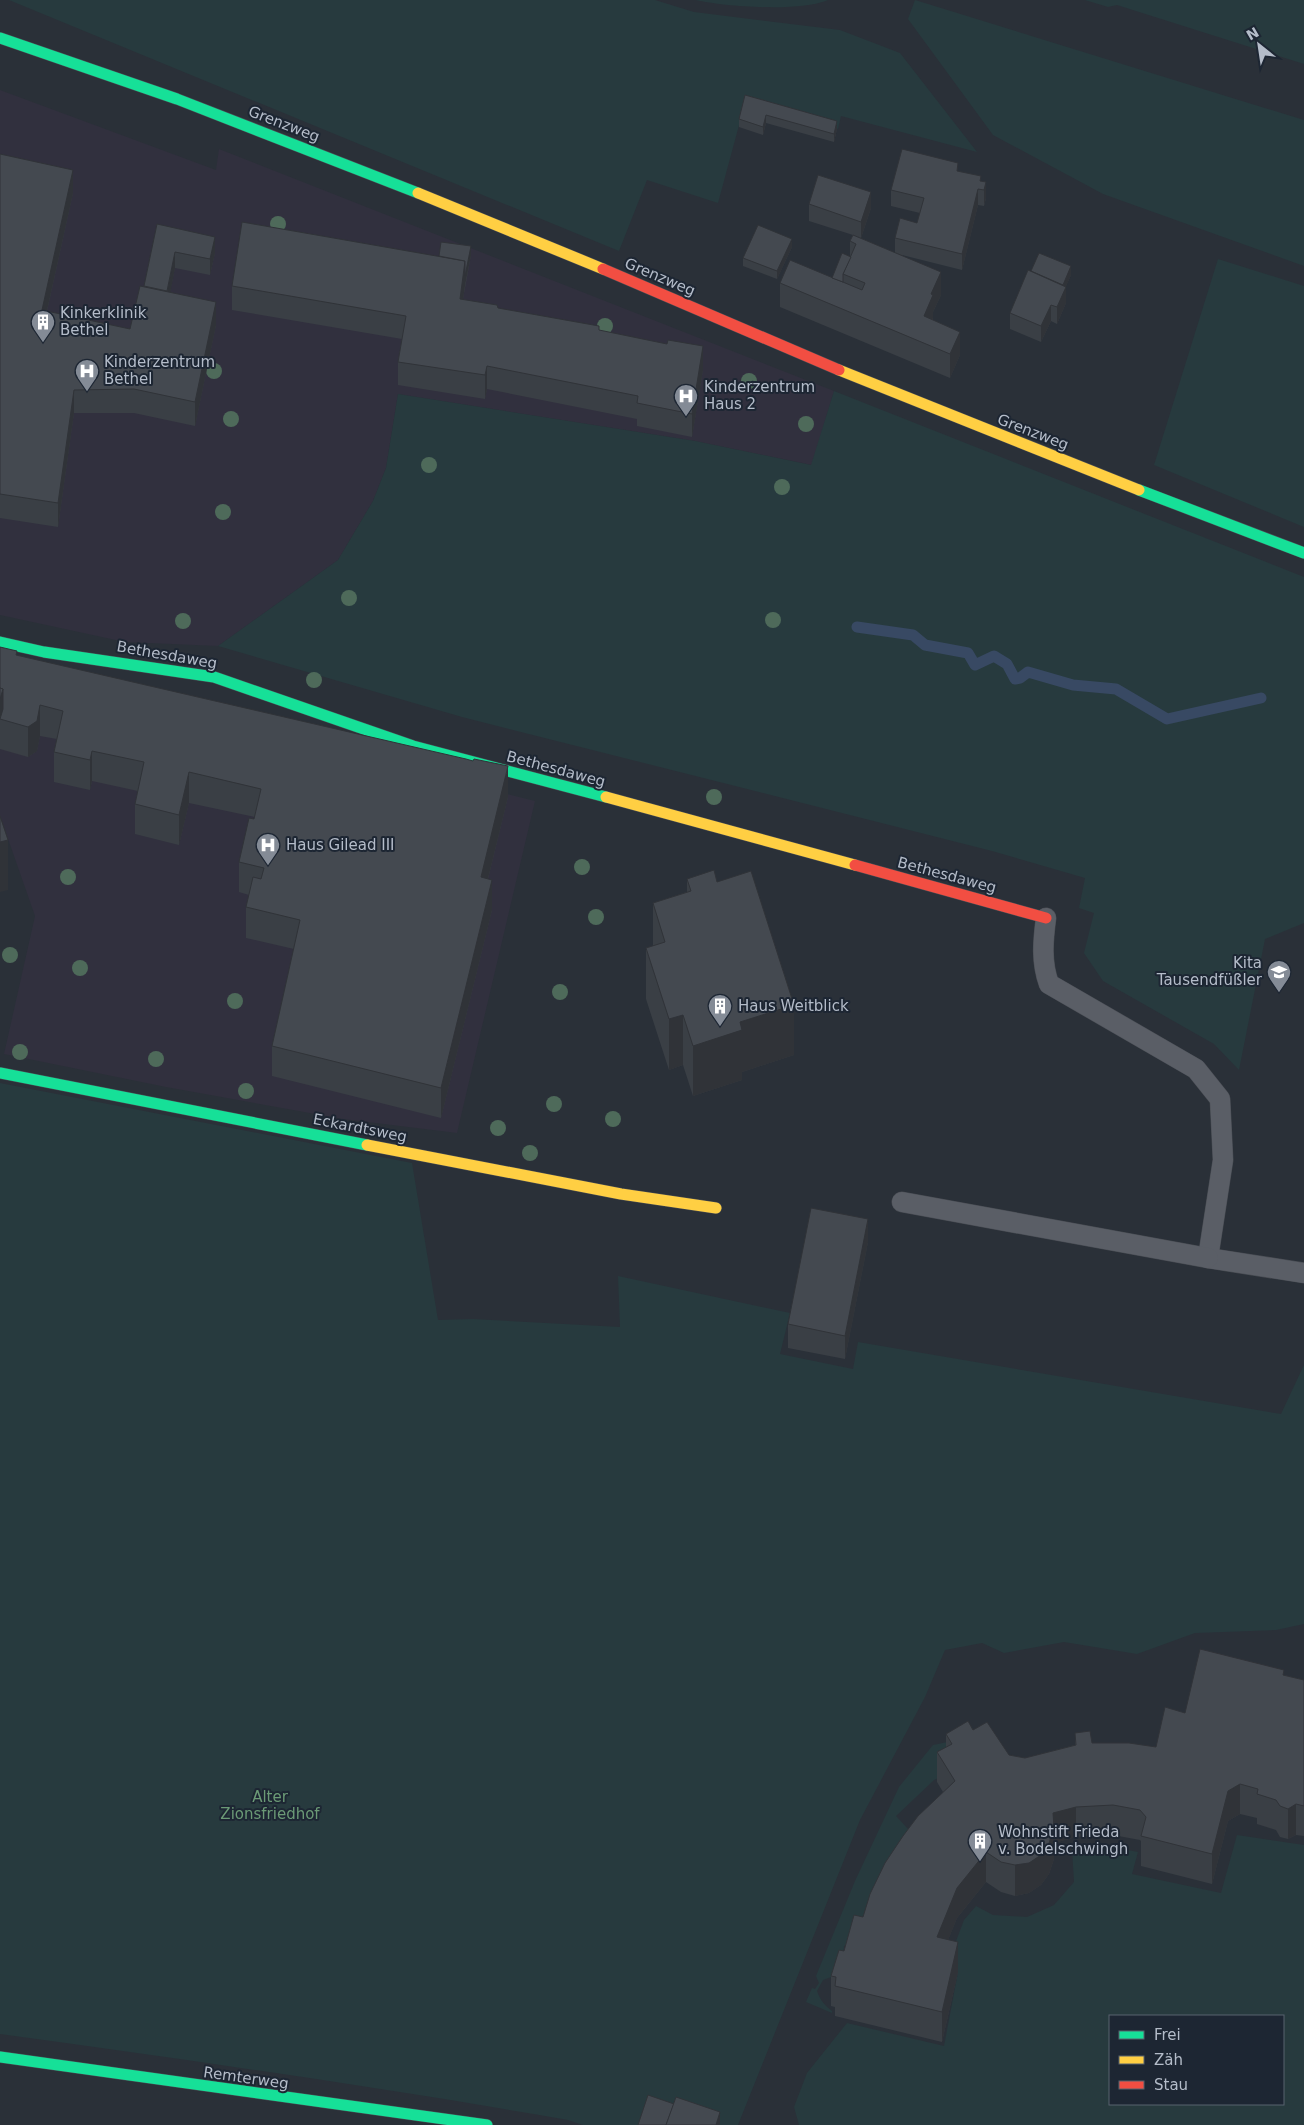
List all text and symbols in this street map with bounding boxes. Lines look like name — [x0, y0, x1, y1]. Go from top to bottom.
north arrow — [1234, 20, 1284, 70]
text: N — [1243, 24, 1262, 44]
street label: Grenzweg — [246, 102, 322, 146]
street label: Grenzweg — [622, 254, 698, 300]
place label: Kinkerklinik Bethel — [60, 304, 147, 339]
building icon: Kinkerklinik Bethel — [30, 309, 56, 343]
place label: Kinderzentrum Bethel — [104, 353, 215, 388]
hospital icon: Kinderzentrum Bethel — [74, 358, 100, 392]
place label: Kinderzentrum Haus 2 — [704, 378, 815, 413]
hospital icon: Kinderzentrum Haus 2 — [673, 383, 699, 417]
street label: Grenzweg — [995, 410, 1071, 454]
street label: Bethesdaweg — [115, 637, 219, 673]
street label: Bethesdaweg — [505, 747, 607, 791]
hospital icon: Haus Gilead III — [255, 832, 281, 866]
place label: Haus Gilead III — [286, 836, 395, 854]
street label: Bethesdaweg — [896, 853, 998, 897]
place label: Kita Tausendfüßler — [1156, 954, 1263, 989]
school or university icon: Kita Tausendfüßler — [1266, 959, 1292, 993]
building icon: Haus Weitblick — [707, 993, 733, 1027]
place label: Haus Weitblick — [738, 997, 849, 1015]
street label: Eckardtsweg — [311, 1110, 409, 1146]
park label: Alter Zionsfriedhof — [220, 1788, 320, 1823]
place label: Wohnstift Frieda v. Bodelschwingh — [998, 1823, 1128, 1858]
building icon: Wohnstift Frieda v. Bodelschwingh — [967, 1828, 993, 1862]
legend — [1109, 2015, 1284, 2105]
text: Frei — [1154, 2026, 1181, 2044]
text: Zäh — [1154, 2051, 1183, 2069]
street label: Remterweg — [202, 2063, 290, 2093]
text: Stau — [1154, 2076, 1188, 2094]

